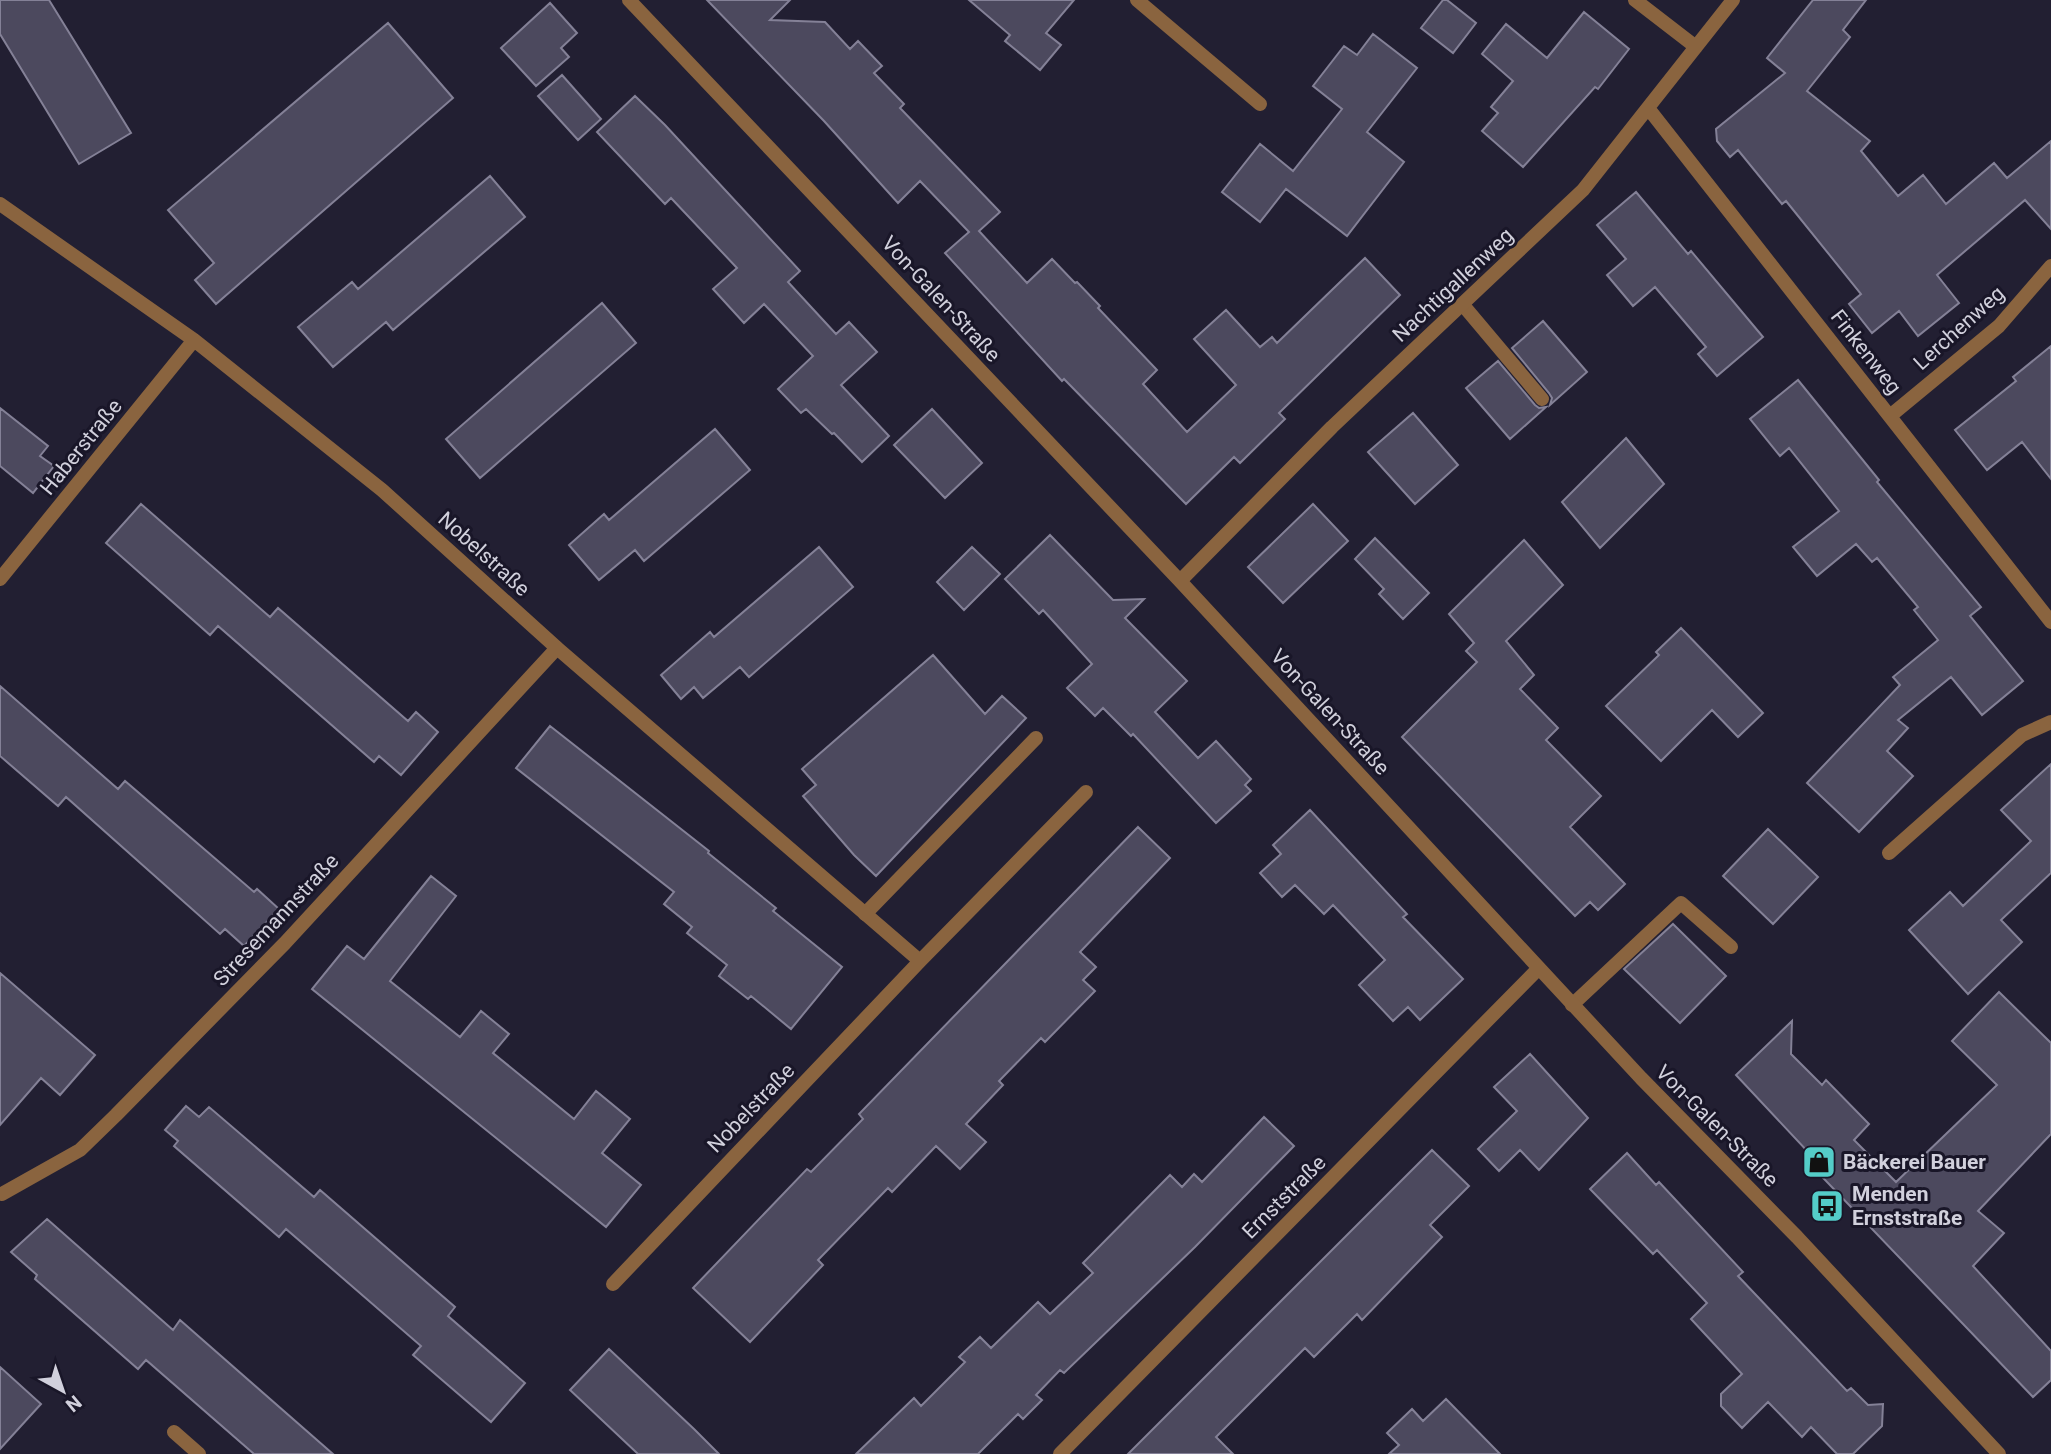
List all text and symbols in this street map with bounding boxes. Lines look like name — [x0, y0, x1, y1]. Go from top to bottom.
street label: Nachtigallenweg — [1388, 223, 1518, 347]
street label: Von-Galen-Straße — [877, 231, 1005, 367]
street label: Lerchenweg — [1909, 281, 2009, 375]
street label: Finkenweg — [1826, 305, 1906, 399]
street label: Haberstraße — [35, 394, 127, 500]
street label: Nobelstraße — [433, 507, 535, 601]
street label: Von-Galen-Straße — [1266, 644, 1394, 780]
street label: Stresemannstraße — [209, 849, 343, 991]
street label: Nobelstraße — [703, 1058, 799, 1158]
street label: Von-Galen-Straße — [1651, 1060, 1783, 1192]
shop icon: Bäckerei Bauer — [1800, 1143, 1838, 1181]
street label: Ernststraße — [1237, 1150, 1331, 1244]
place label: Bäckerei Bauer — [1843, 1150, 1986, 1174]
place label: Menden Ernststraße — [1852, 1182, 1962, 1230]
bus stop icon: Menden Ernststraße — [1808, 1187, 1846, 1225]
north arrow — [28, 1356, 98, 1426]
text: N — [61, 1391, 86, 1417]

